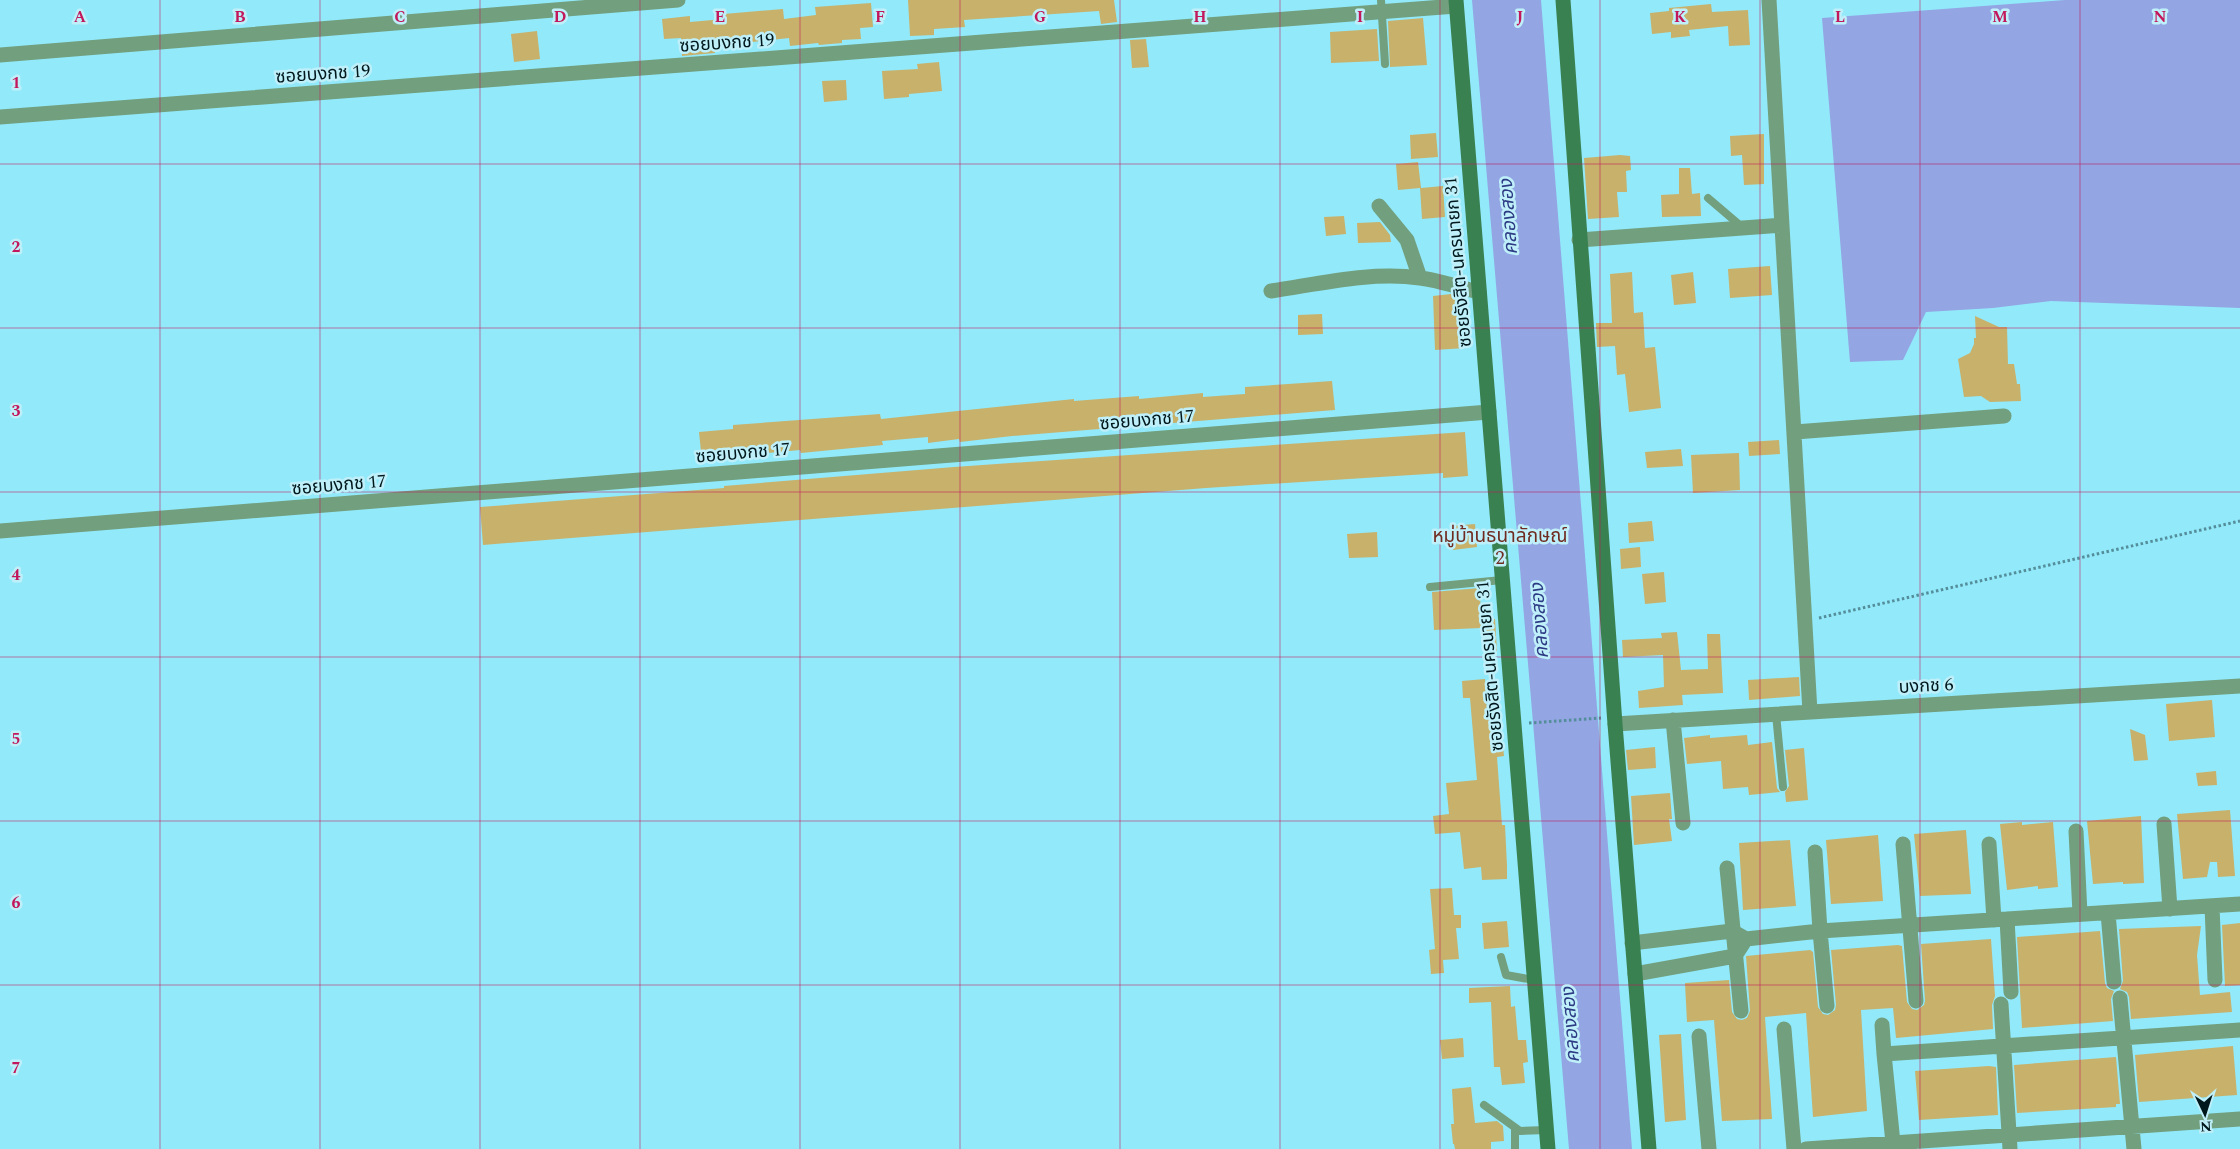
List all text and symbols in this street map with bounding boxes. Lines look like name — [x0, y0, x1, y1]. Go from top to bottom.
text: A — [74, 5, 87, 29]
text: B — [234, 5, 246, 29]
text: C — [394, 5, 406, 29]
text: D — [554, 5, 567, 29]
text: E — [715, 5, 725, 29]
text: F — [875, 5, 885, 29]
text: G — [1034, 5, 1046, 29]
text: H — [1193, 5, 1207, 29]
text: I — [1357, 5, 1363, 29]
text: J — [1517, 5, 1524, 29]
text: K — [1674, 5, 1687, 29]
text: L — [1835, 5, 1845, 29]
text: M — [1992, 5, 2008, 29]
text: N — [2153, 5, 2167, 29]
street label: ซอยบงกช 19 — [679, 26, 775, 60]
street label: ซอยบงกช 19 — [275, 57, 371, 91]
text: 1 — [12, 71, 20, 95]
street label: ซอยรังสิต-นครนายก 31 — [1437, 176, 1479, 348]
water label: คลองสอง — [1492, 177, 1526, 256]
text: 2 — [12, 235, 21, 259]
text: 3 — [12, 399, 21, 423]
street label: ซอยบงกช 17 — [1099, 402, 1195, 438]
street label: ซอยบงกช 17 — [695, 435, 791, 471]
street label: ซอยบงกช 17 — [291, 467, 387, 503]
district label: หมู่บ้านธนาลักษณ์ 2 — [1432, 522, 1568, 573]
text: 4 — [12, 563, 21, 587]
street label: ซอยรังสิต-นครนายก 31 — [1469, 580, 1511, 752]
water label: คลองสอง — [1523, 581, 1557, 660]
street label: บงกช 6 — [1898, 671, 1954, 701]
text: 5 — [12, 727, 20, 751]
text: 6 — [12, 891, 21, 915]
water label: คลองสอง — [1554, 985, 1588, 1064]
text: 7 — [12, 1056, 21, 1080]
north arrow — [2180, 1089, 2230, 1139]
text: N — [2199, 1116, 2212, 1137]

